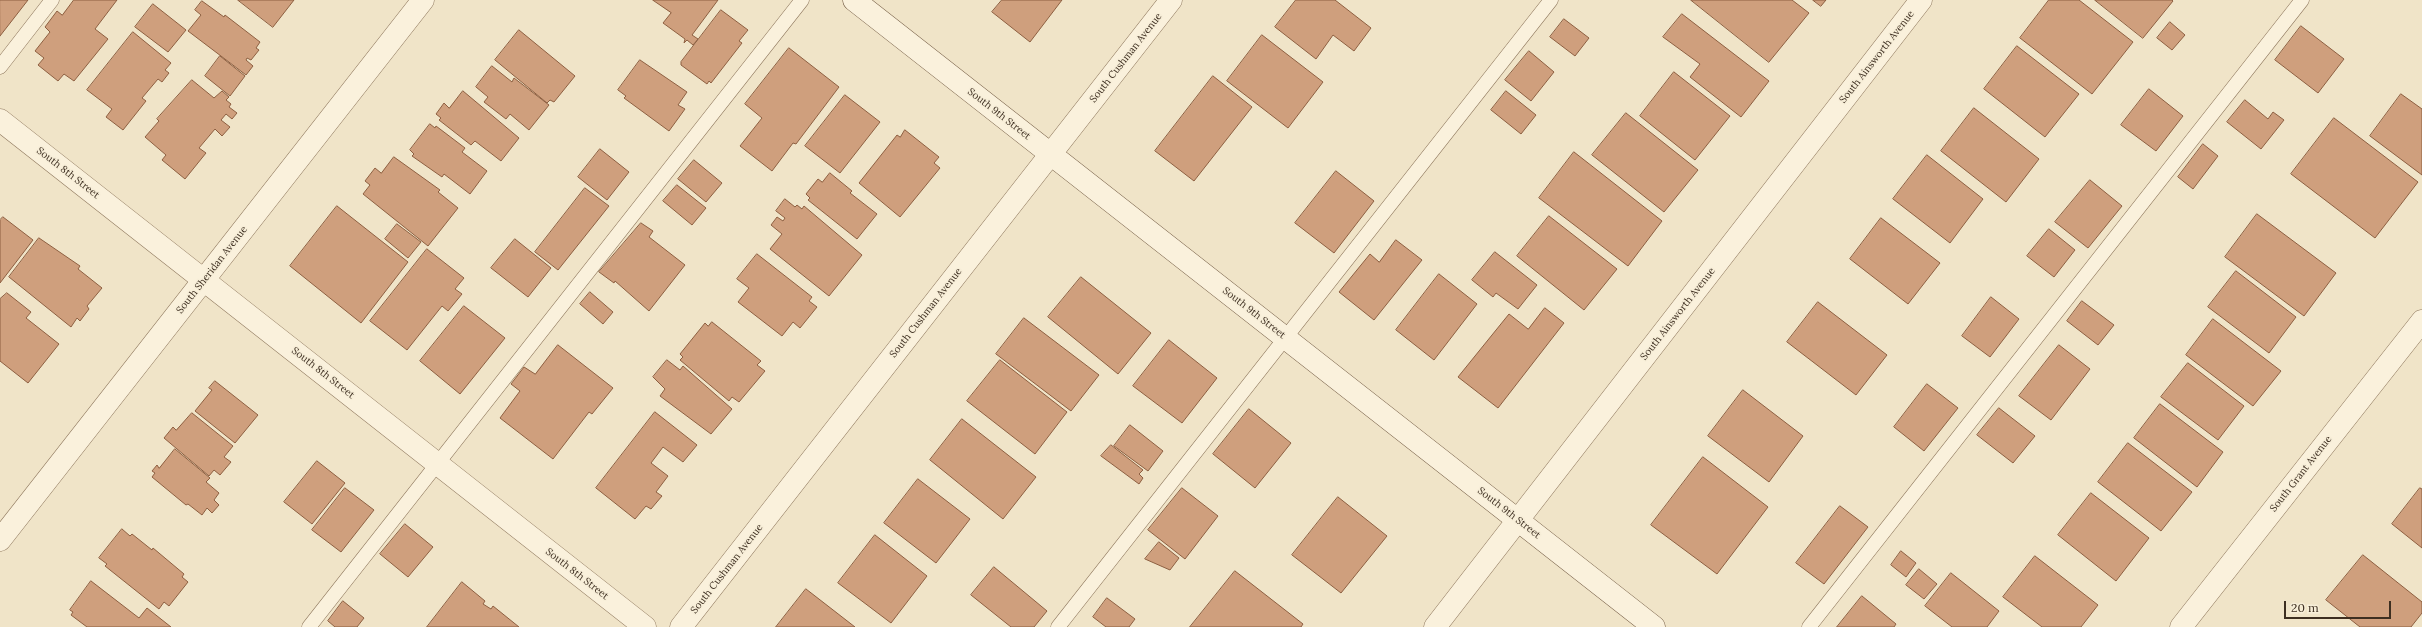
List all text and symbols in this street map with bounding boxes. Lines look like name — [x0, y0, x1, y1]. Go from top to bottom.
street label: South Ainsworth Avenue — [1837, 8, 1917, 106]
street label: South Cushman Avenue — [1087, 11, 1165, 105]
street label: South 9th Street — [965, 86, 1033, 142]
street label: South 8th Street — [34, 145, 102, 201]
street label: South Sheridan Avenue — [174, 224, 250, 316]
street label: South Ainsworth Avenue — [1638, 265, 1718, 363]
street label: South Cushman Avenue — [887, 266, 965, 360]
street label: South 9th Street — [1220, 285, 1288, 341]
street label: South 8th Street — [289, 345, 357, 401]
street label: South Grant Avenue — [2268, 433, 2334, 515]
street label: South 9th Street — [1475, 485, 1543, 541]
street label: South Cushman Avenue — [688, 522, 766, 616]
street label: South 8th Street — [543, 546, 611, 602]
scale bar — [2286, 593, 2393, 619]
text: 20 m — [2291, 600, 2319, 615]

